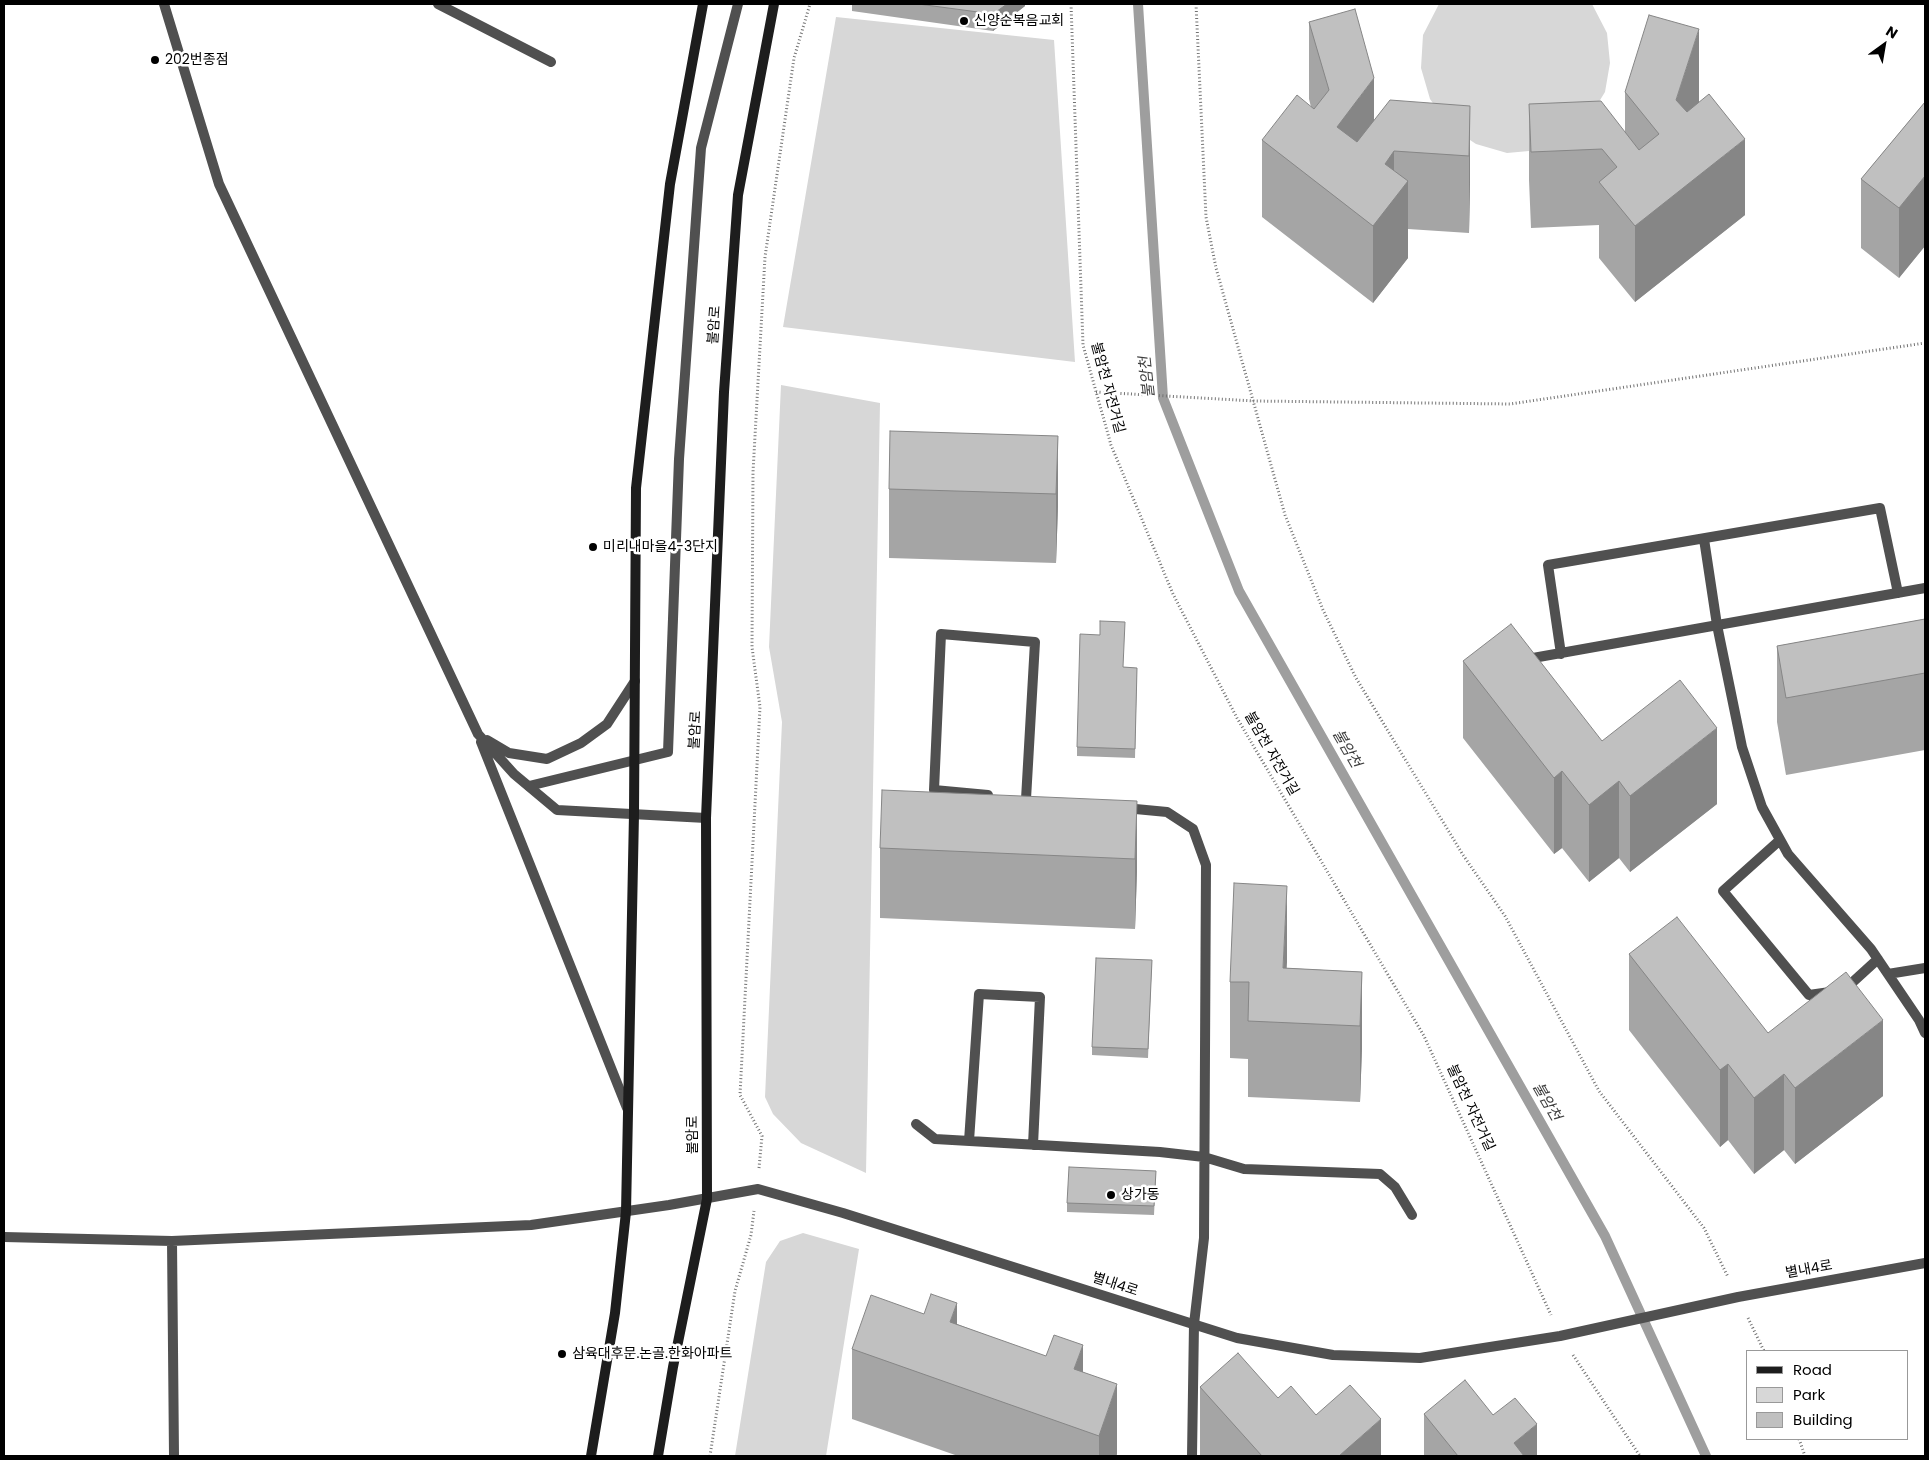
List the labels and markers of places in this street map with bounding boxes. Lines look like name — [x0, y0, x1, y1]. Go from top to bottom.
place label: 신양순복음교회 — [974, 13, 1064, 29]
marker: 신양순복음교회 — [958, 15, 970, 27]
place label: 202번종점 — [165, 52, 229, 68]
marker: 202번종점 — [149, 54, 161, 66]
place label: 미리내마을4-3단지 — [603, 539, 718, 555]
marker: 미리내마을4-3단지 — [587, 541, 599, 553]
place label: 상가동 — [1121, 1187, 1160, 1203]
marker: 상가동 — [1105, 1189, 1117, 1201]
place label: 삼육대후문.논골.한화아파트 — [572, 1346, 732, 1362]
marker: 삼육대후문.논골.한화아파트 — [556, 1348, 568, 1360]

